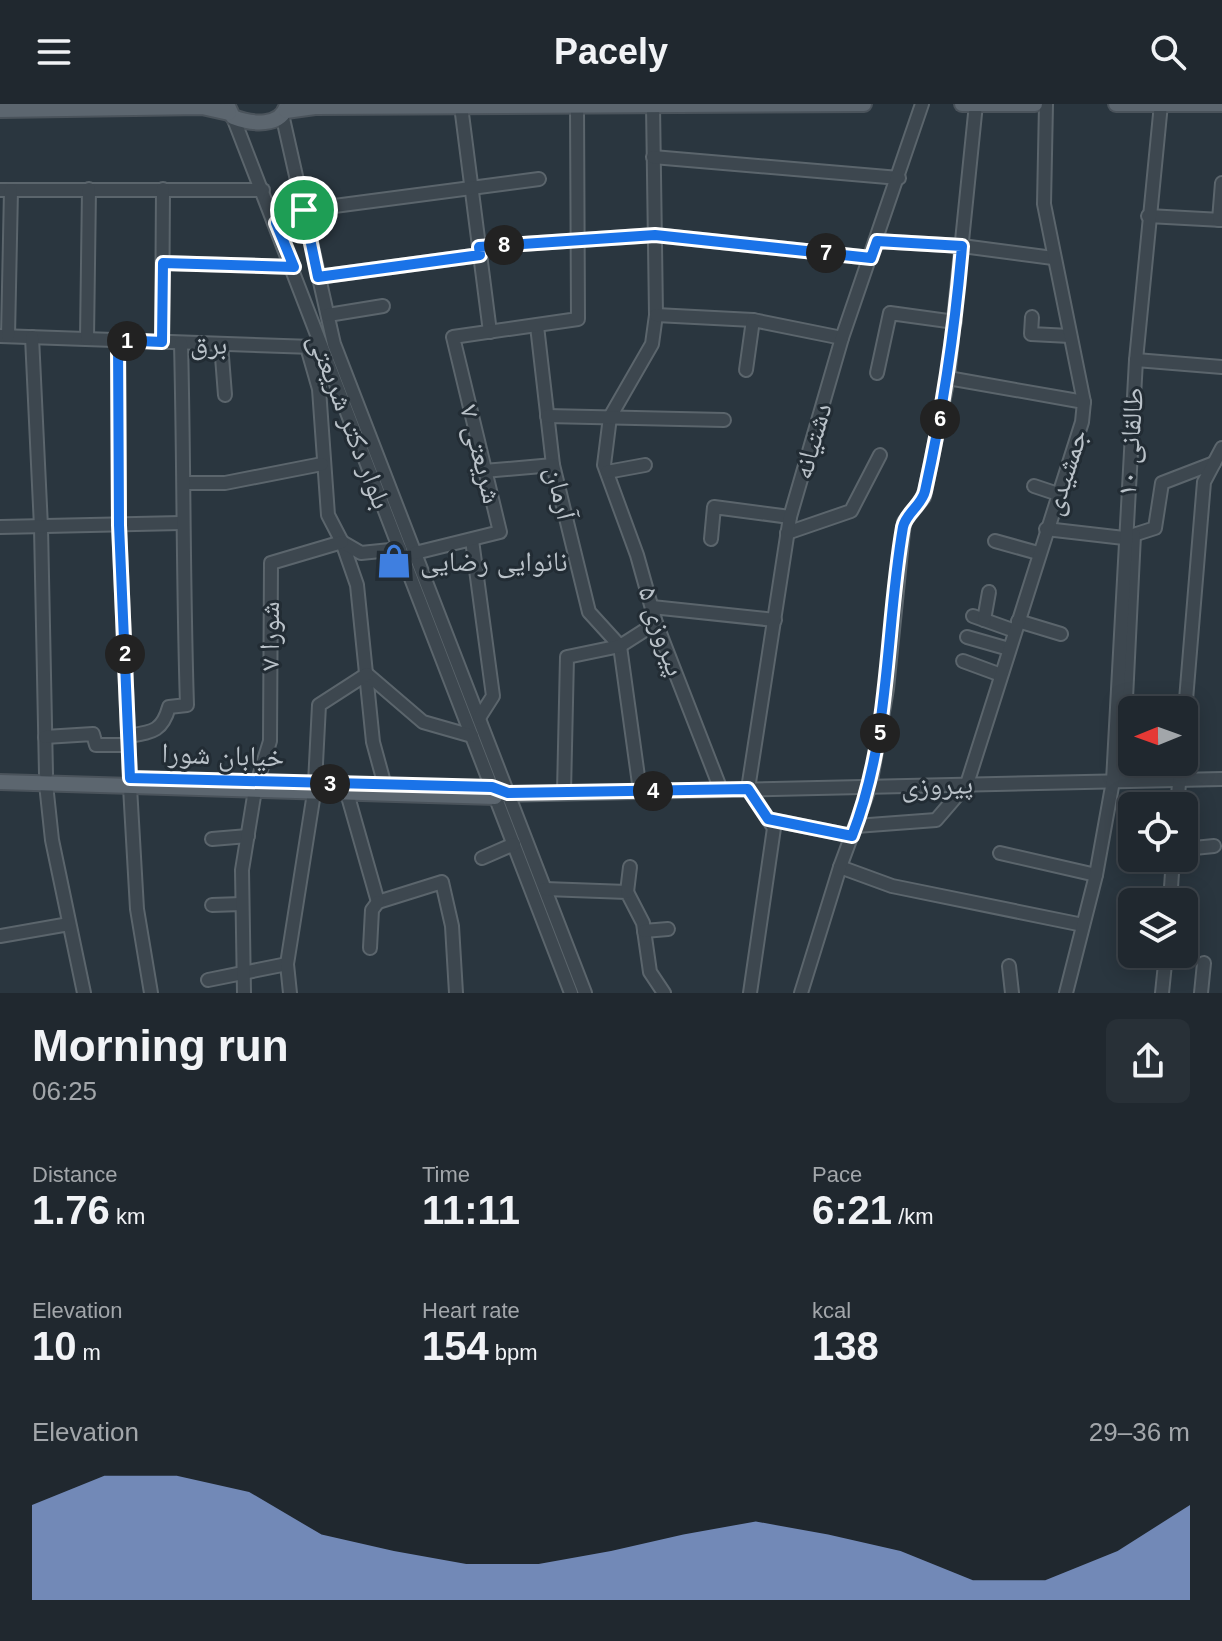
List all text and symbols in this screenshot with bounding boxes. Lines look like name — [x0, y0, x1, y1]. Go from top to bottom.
icon: menu — [32, 30, 76, 74]
icon: search — [1146, 30, 1190, 74]
text: Pacely — [554, 31, 668, 72]
pin — [270, 176, 338, 244]
icon: arrive — [282, 188, 326, 232]
pin: 8 — [484, 225, 524, 265]
text: 8 — [498, 232, 510, 257]
pin: 7 — [806, 233, 846, 273]
text: 7 — [820, 240, 832, 265]
pin: 1 — [107, 321, 147, 361]
text: 1 — [121, 328, 133, 353]
street label: برق — [190, 328, 228, 362]
street label: بلوار دکتر شریعتی — [300, 329, 398, 514]
street label: طالقانی ۱۰ — [1111, 386, 1151, 498]
street label: دشتیانه — [786, 399, 838, 483]
pin: 6 — [920, 399, 960, 439]
street label: شریعتی ۷ — [452, 401, 508, 507]
text: 6 — [934, 406, 946, 431]
street label: جمشیدی — [1037, 425, 1094, 519]
street label: آرمان — [539, 463, 582, 524]
shop icon: نانوایی رضایی — [375, 542, 413, 580]
place label: نانوایی رضایی — [420, 546, 568, 579]
street label: پیروزی ۵ — [631, 582, 692, 680]
street label: شورا ۷ — [254, 601, 285, 671]
pin: 2 — [105, 634, 145, 674]
text: 2 — [119, 641, 131, 666]
north arrow — [1118, 696, 1198, 776]
map controls — [1118, 696, 1198, 968]
pin: 5 — [860, 713, 900, 753]
text: 5 — [874, 720, 886, 745]
street label: خیابان شورا — [161, 737, 285, 774]
pin: 3 — [310, 764, 350, 804]
street label: پیروزی — [900, 768, 974, 803]
text: 3 — [324, 771, 336, 796]
pin: 4 — [633, 771, 673, 811]
text: 4 — [647, 778, 659, 803]
button: locate — [1118, 792, 1198, 872]
button: layers — [1118, 888, 1198, 968]
button: share — [1106, 1019, 1190, 1103]
text: Morning run — [32, 1021, 289, 1070]
text: 06:25 — [32, 1076, 97, 1106]
text: Distance — [32, 1162, 118, 1187]
text: Time — [422, 1162, 470, 1187]
text: Pace — [812, 1162, 862, 1187]
text: 1.76 — [32, 1188, 110, 1232]
text: 11:11 — [422, 1188, 520, 1232]
text: 6:21 — [812, 1188, 892, 1232]
text: km — [110, 1204, 145, 1229]
text: /km — [892, 1204, 934, 1229]
text: Elevation — [32, 1298, 123, 1323]
text: Heart rate — [422, 1298, 520, 1323]
text: kcal — [812, 1298, 851, 1323]
text: 10 — [32, 1324, 77, 1368]
text: 154 — [422, 1324, 489, 1368]
text: 138 — [812, 1324, 879, 1368]
text: m — [77, 1340, 101, 1365]
text: bpm — [489, 1340, 538, 1365]
text: Elevation — [32, 1417, 139, 1447]
text: 29–36 m — [1089, 1417, 1190, 1447]

